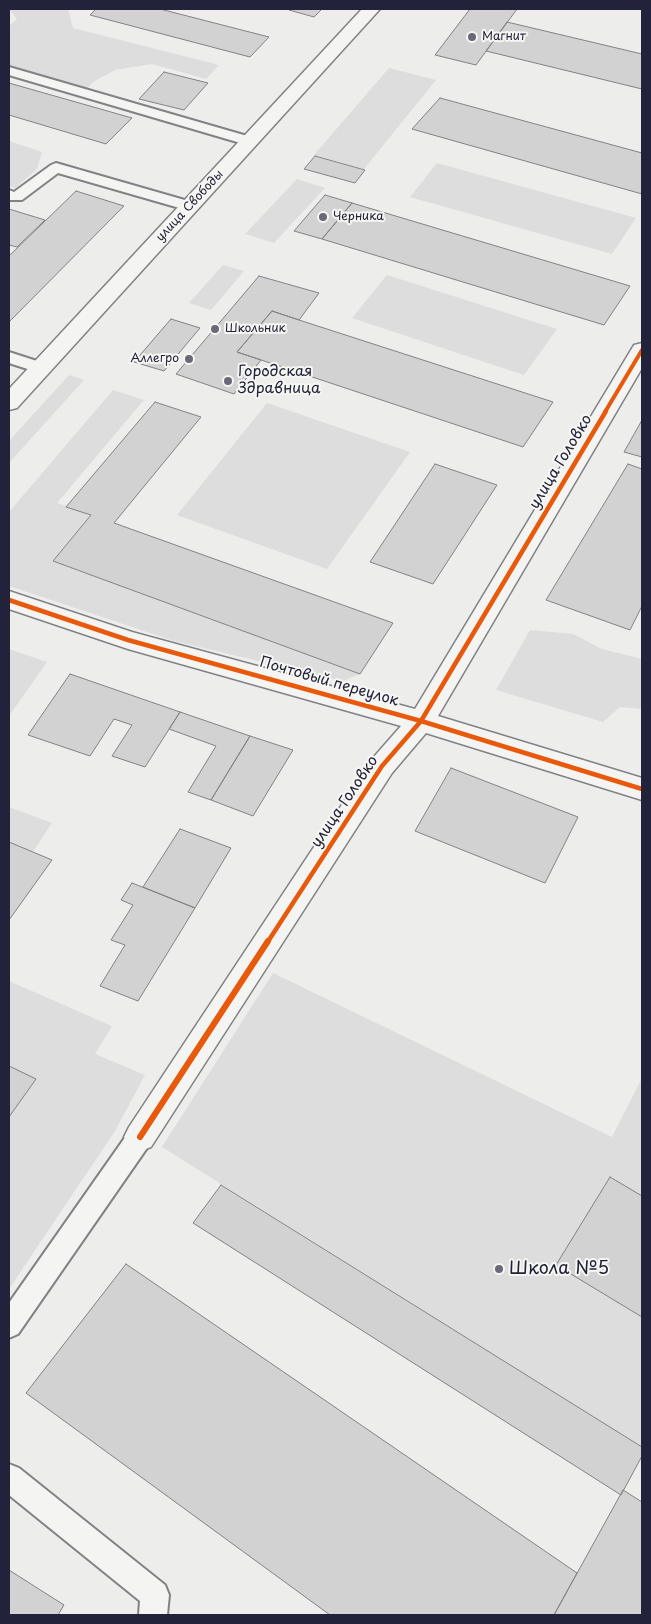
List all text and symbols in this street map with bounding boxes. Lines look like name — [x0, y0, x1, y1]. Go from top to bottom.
place label: Магнит — [482, 30, 526, 44]
marker: Магнит — [466, 31, 478, 43]
street label: улица Свободы — [153, 167, 227, 245]
place label: Черника — [333, 210, 384, 224]
marker: Черника — [317, 211, 329, 223]
place label: Школьник — [225, 322, 286, 336]
marker: Школьник — [209, 323, 221, 335]
place label: Аллегро — [131, 352, 179, 366]
marker: Аллегро — [183, 353, 195, 365]
place label: Городская Здравница — [238, 363, 320, 398]
marker: Городская Здравница — [222, 375, 234, 387]
street label: улица Головко — [526, 412, 596, 512]
street label: Почтовый переулок — [257, 653, 401, 711]
street label: улица Головко — [308, 753, 382, 851]
place label: Школа №5 — [509, 1258, 609, 1280]
marker: Школа №5 — [493, 1263, 505, 1275]

